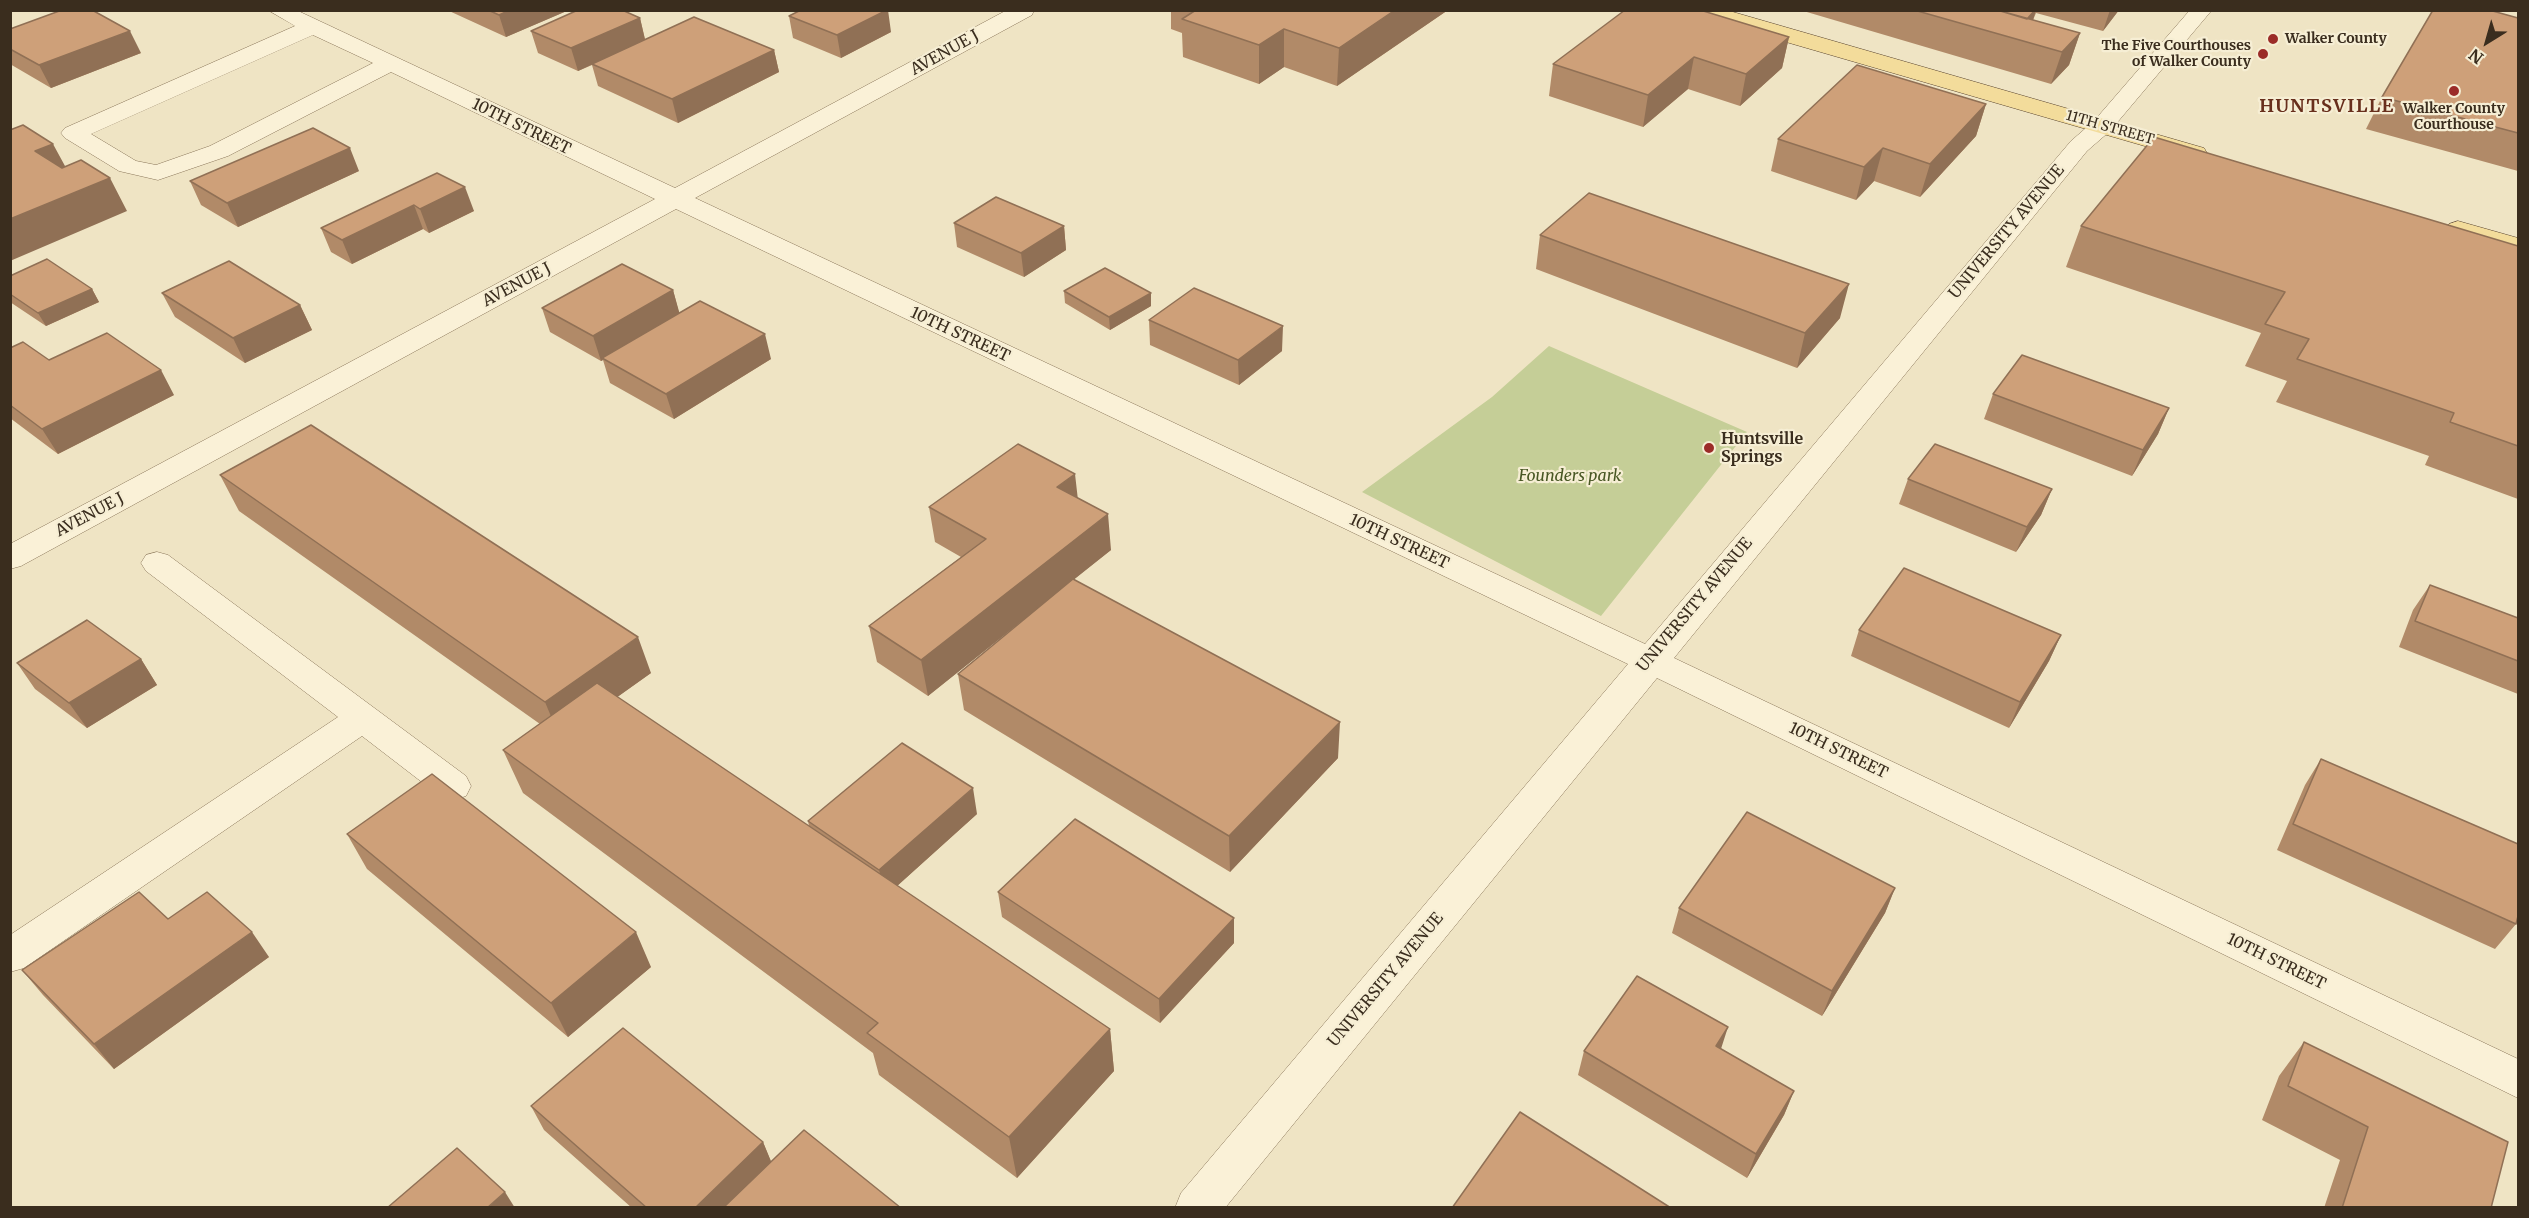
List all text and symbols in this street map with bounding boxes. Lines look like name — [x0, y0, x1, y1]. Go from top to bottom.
north arrow — [2457, 12, 2517, 72]
street label: AVENUE J — [907, 26, 983, 80]
place label: Walker County — [2285, 31, 2387, 47]
marker: Walker County — [2266, 32, 2280, 46]
place label: The Five Courthouses of Walker County — [2102, 38, 2251, 70]
text: N — [2465, 45, 2487, 68]
marker: The Five Courthouses of Walker County — [2256, 47, 2270, 61]
marker: Walker County Courthouse — [2447, 84, 2461, 98]
street label: 10TH STREET — [468, 95, 574, 159]
district label: HUNTSVILLE — [2259, 96, 2395, 118]
place label: Walker County Courthouse — [2403, 101, 2505, 134]
street label: 11TH STREET — [2064, 107, 2156, 149]
street label: UNIVERSITY AVENUE — [1945, 161, 2069, 303]
street label: AVENUE J — [479, 259, 555, 311]
street label: 10TH STREET — [907, 304, 1013, 366]
place label: Huntsville Springs — [1721, 429, 1803, 467]
marker: Huntsville Springs — [1702, 441, 1716, 455]
park label: Founders park — [1518, 466, 1622, 486]
street label: AVENUE J — [52, 489, 128, 541]
street label: 10TH STREET — [1346, 511, 1452, 573]
street label: UNIVERSITY AVENUE — [1633, 534, 1757, 676]
street label: 10TH STREET — [1785, 719, 1891, 783]
street label: UNIVERSITY AVENUE — [1324, 909, 1448, 1051]
street label: 10TH STREET — [2223, 930, 2329, 994]

